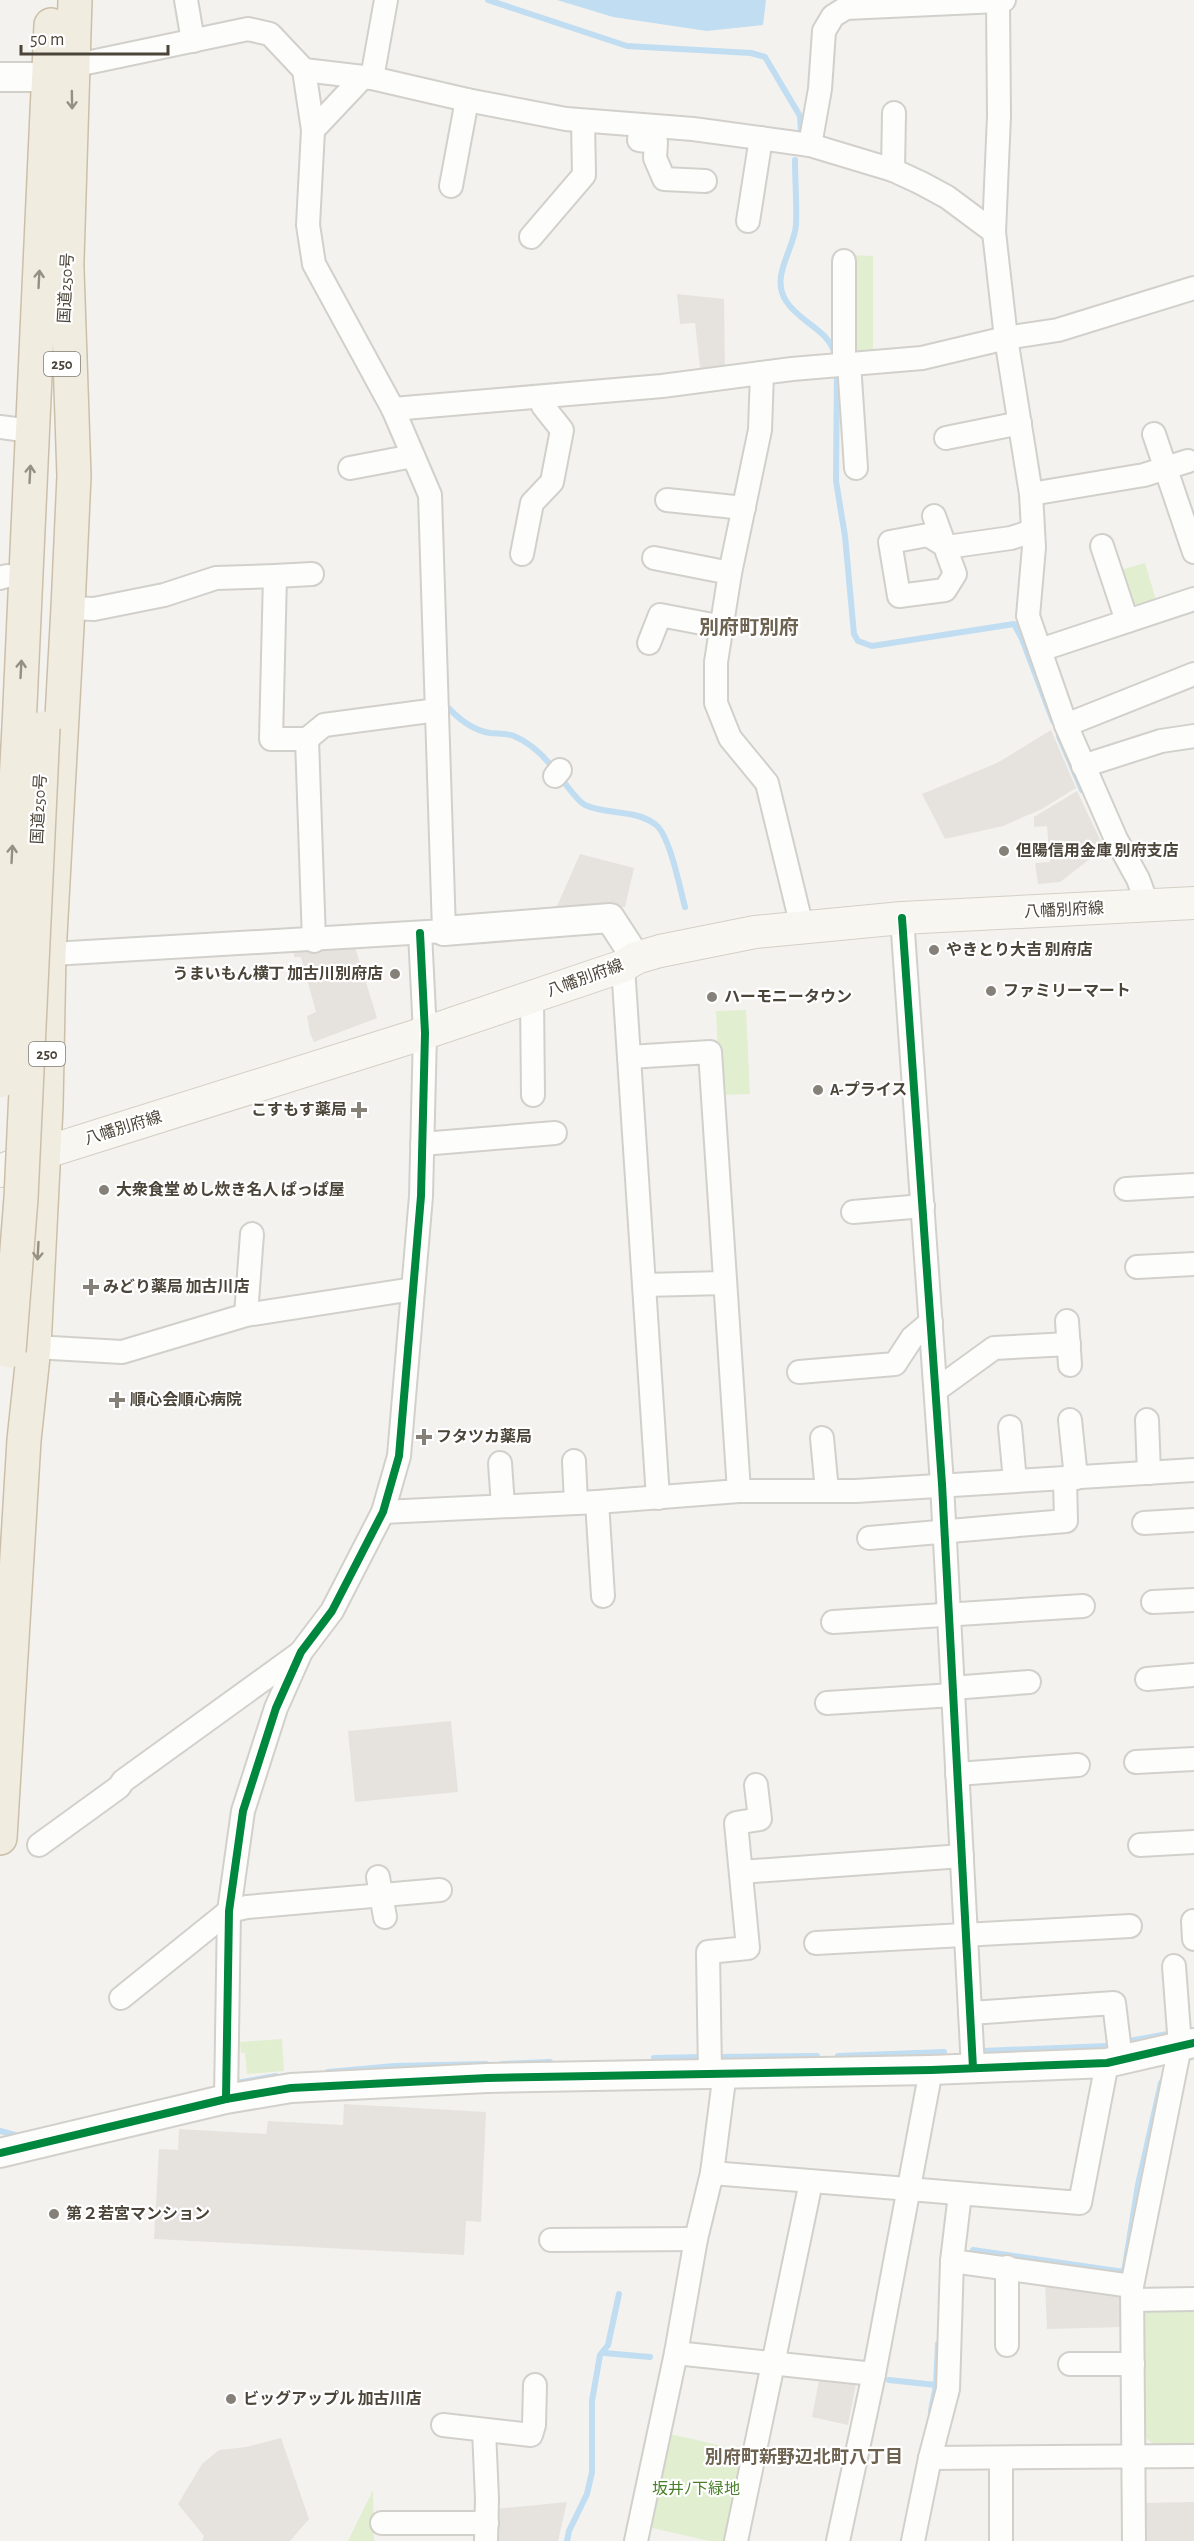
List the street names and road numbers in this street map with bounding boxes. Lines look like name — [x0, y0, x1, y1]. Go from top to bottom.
street label: 国道250号 — [55, 252, 76, 324]
road number: 250 — [44, 352, 80, 376]
street label: 国道250号 — [28, 773, 49, 845]
street label: 八幡別府線 — [1024, 899, 1104, 920]
street label: 八幡別府線 — [544, 956, 625, 999]
road number: 250 — [29, 1042, 65, 1066]
street label: 八幡別府線 — [82, 1108, 164, 1147]

